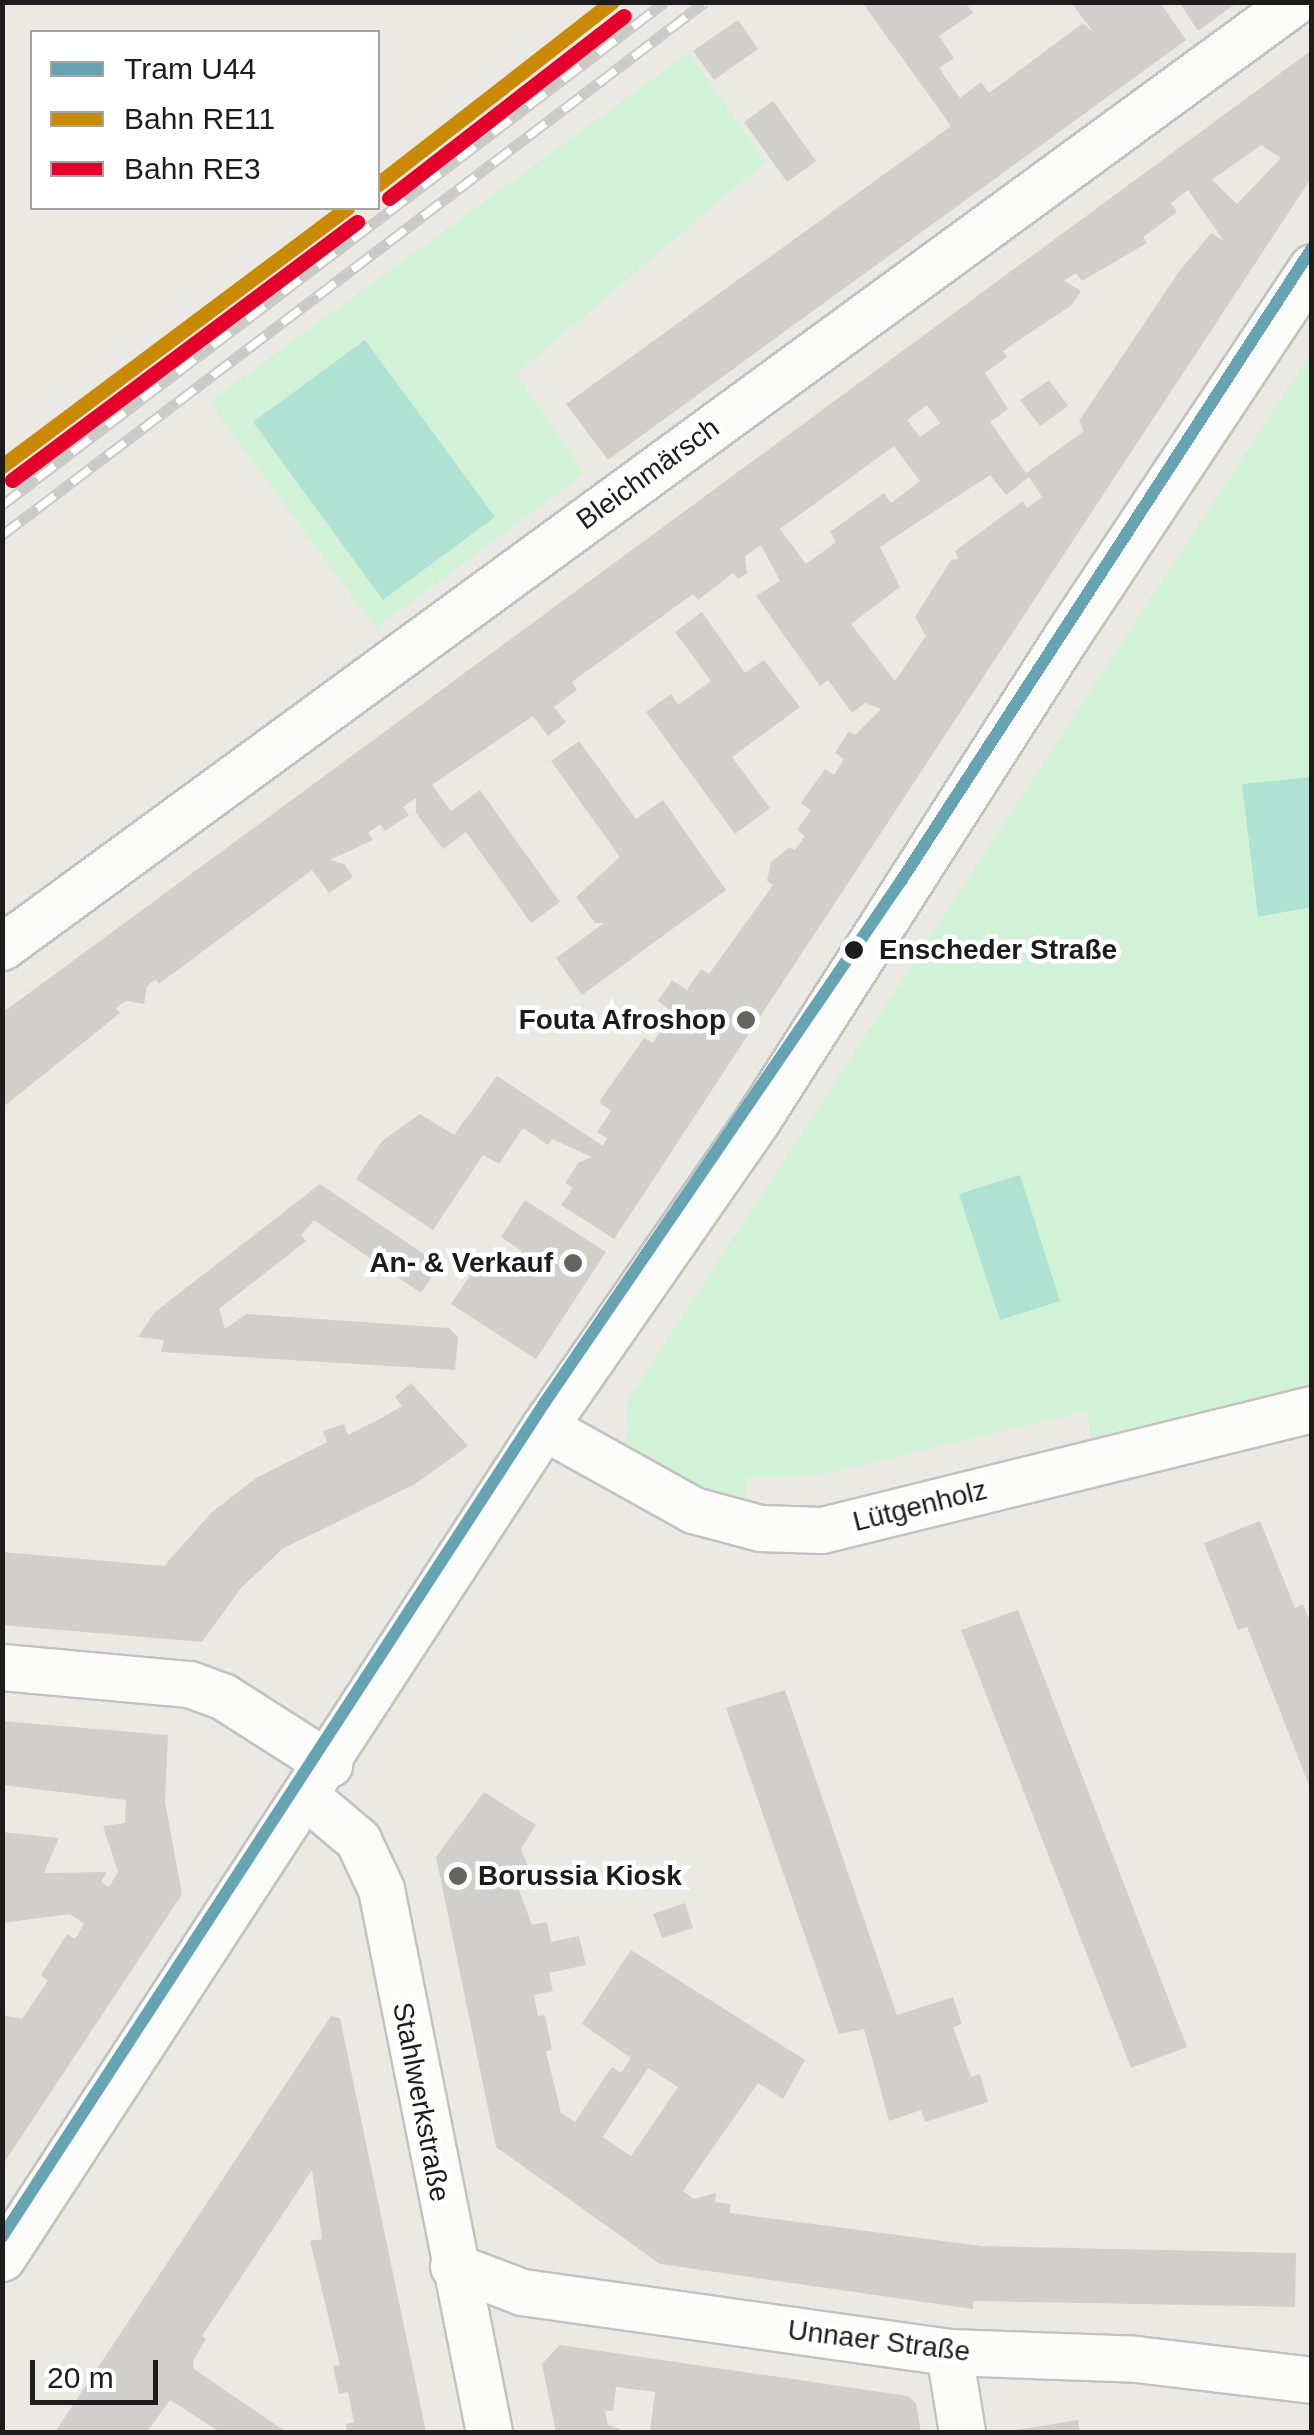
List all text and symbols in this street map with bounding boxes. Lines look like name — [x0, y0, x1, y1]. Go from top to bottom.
legend — [30, 30, 380, 210]
text: Tram U44 — [124, 52, 256, 85]
text: Bahn RE11 — [124, 102, 275, 135]
text: Bahn RE3 — [124, 152, 261, 185]
street label: Bleichmärsch — [570, 411, 726, 537]
place label: Enscheder Straße — [879, 933, 1117, 967]
marker: Enscheder Straße — [838, 934, 870, 966]
place label: Fouta Afroshop — [518, 1003, 726, 1037]
marker: Fouta Afroshop — [735, 1009, 757, 1031]
place label: An- & Verkauf — [369, 1246, 553, 1280]
marker: An- & Verkauf — [562, 1252, 584, 1274]
street label: Lütgenholz — [849, 1473, 991, 1539]
place label: Borussia Kiosk — [478, 1859, 682, 1893]
marker: Borussia Kiosk — [447, 1865, 469, 1887]
street label: Stahlwerkstraße — [385, 2000, 457, 2204]
street label: Unnaer Straße — [786, 2313, 972, 2369]
scale bar — [35, 2340, 162, 2402]
text: 20 m — [47, 2361, 114, 2394]

